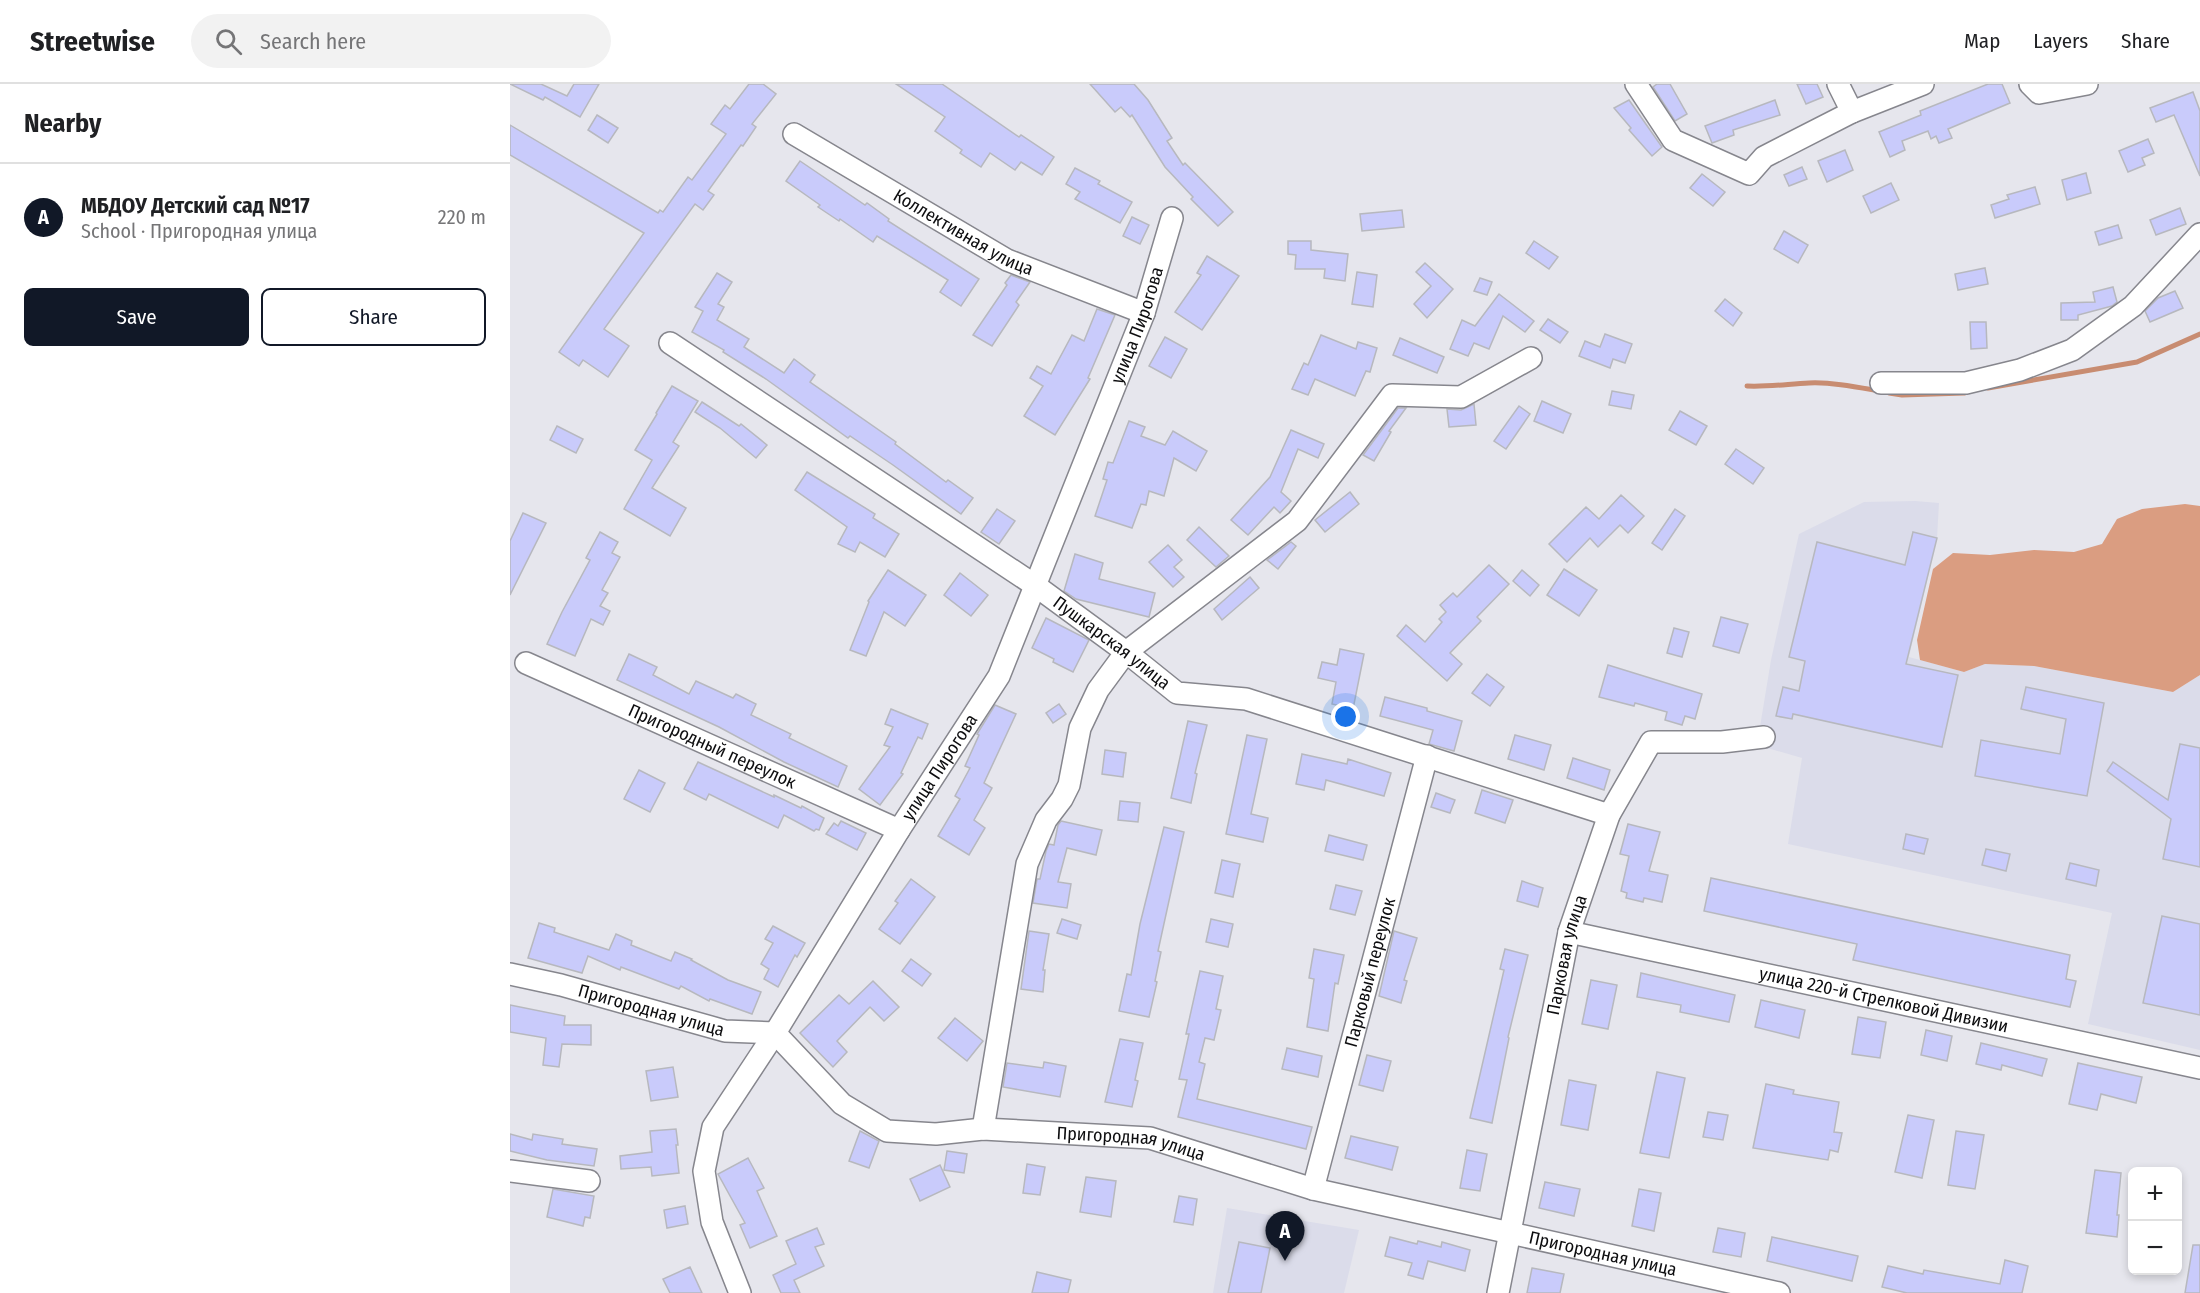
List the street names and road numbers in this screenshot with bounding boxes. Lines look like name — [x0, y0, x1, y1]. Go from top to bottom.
street label: Коллективная улица — [889, 184, 1036, 280]
street label: улица Пирогова — [1106, 264, 1168, 387]
street label: Пушкарская улица — [1049, 591, 1175, 694]
street label: Пригородный переулок — [625, 699, 800, 794]
street label: улица Пирогова — [897, 710, 982, 825]
street label: Парковая улица — [1542, 892, 1592, 1017]
street label: Парковый переулок — [1340, 895, 1400, 1050]
street label: улица 220-й Стрелковой Дивизии — [1757, 962, 2010, 1037]
street label: Пригородная улица — [576, 979, 727, 1041]
street label: Пригородная улица — [1056, 1122, 1208, 1166]
street label: Пригородная улица — [1527, 1227, 1679, 1281]

